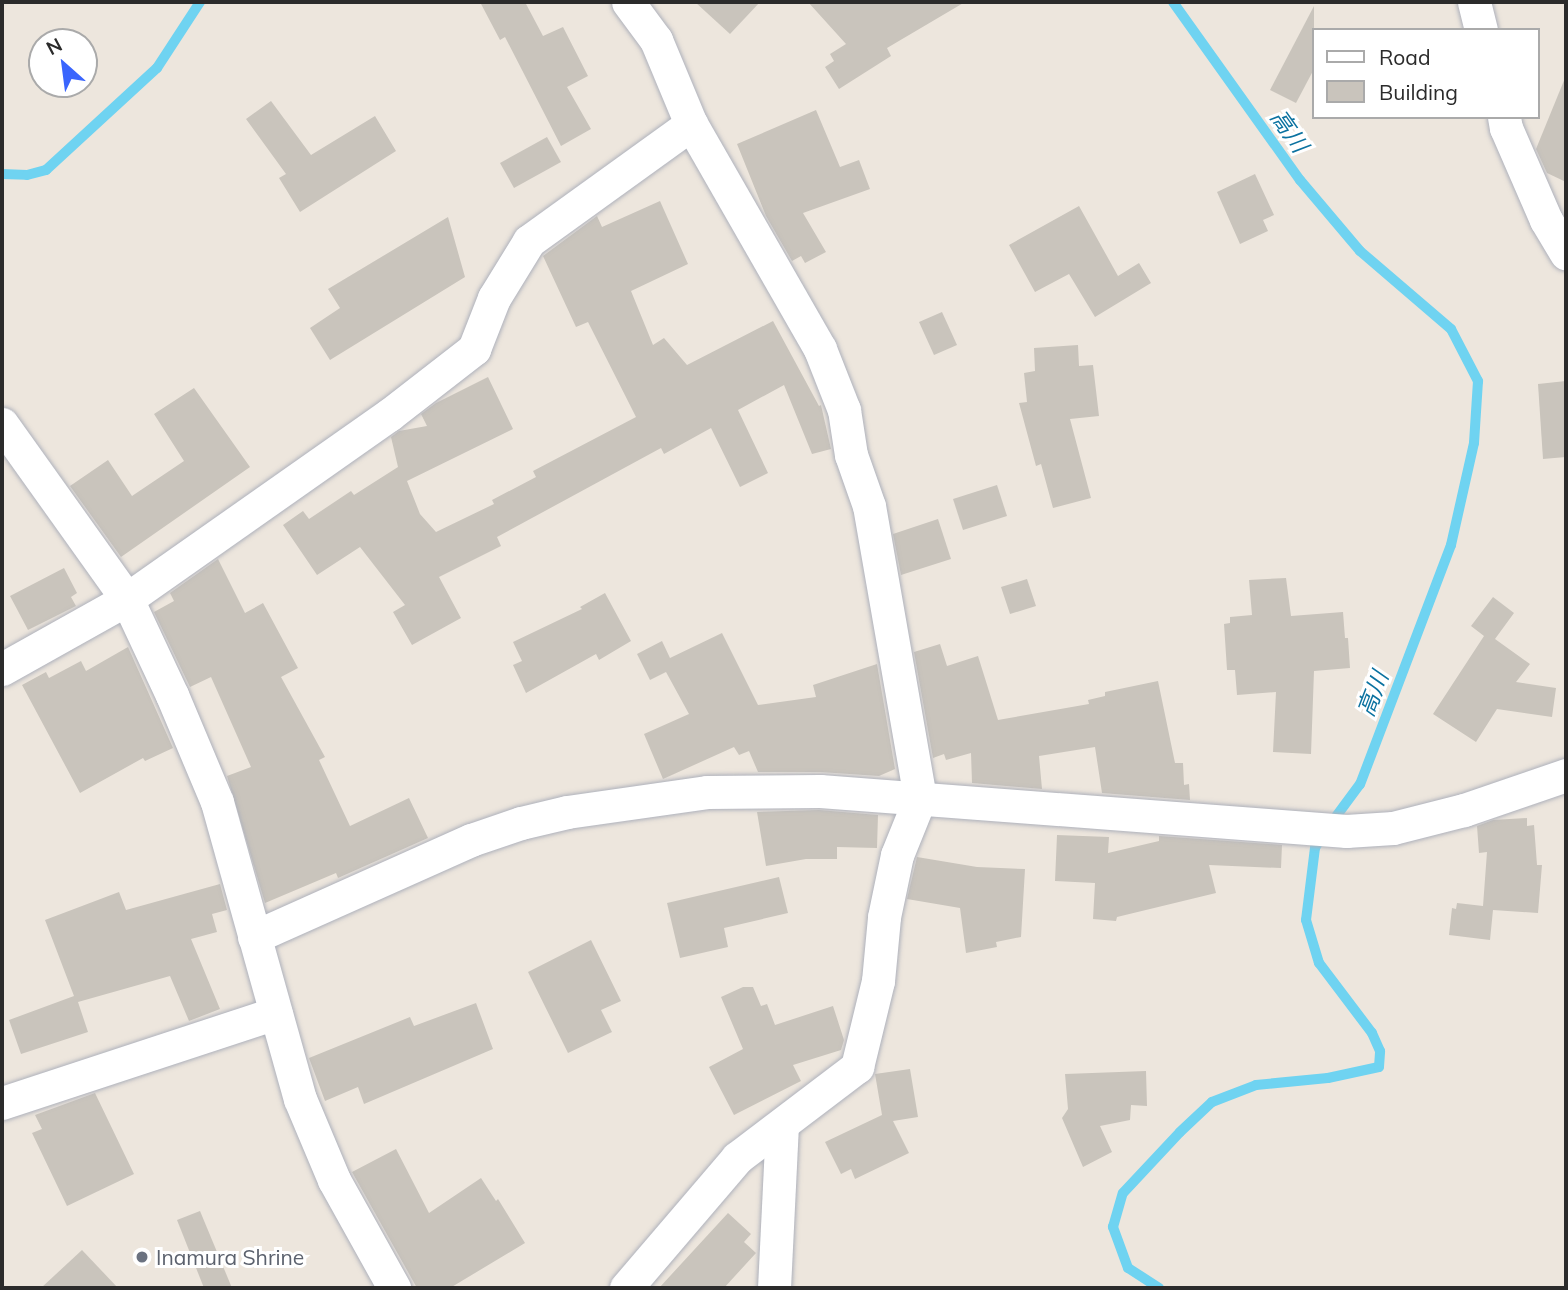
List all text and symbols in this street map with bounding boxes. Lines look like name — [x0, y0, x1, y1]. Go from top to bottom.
north arrow — [28, 28, 98, 98]
legend — [1312, 28, 1540, 119]
text: N — [42, 32, 66, 60]
text: Road — [1379, 44, 1430, 70]
text: Building — [1379, 79, 1458, 105]
water label: 高川 — [1265, 104, 1313, 158]
water label: 高川 — [1352, 668, 1394, 720]
place label: Inamura Shrine — [156, 1244, 304, 1270]
marker: Inamura Shrine — [134, 1249, 150, 1265]

